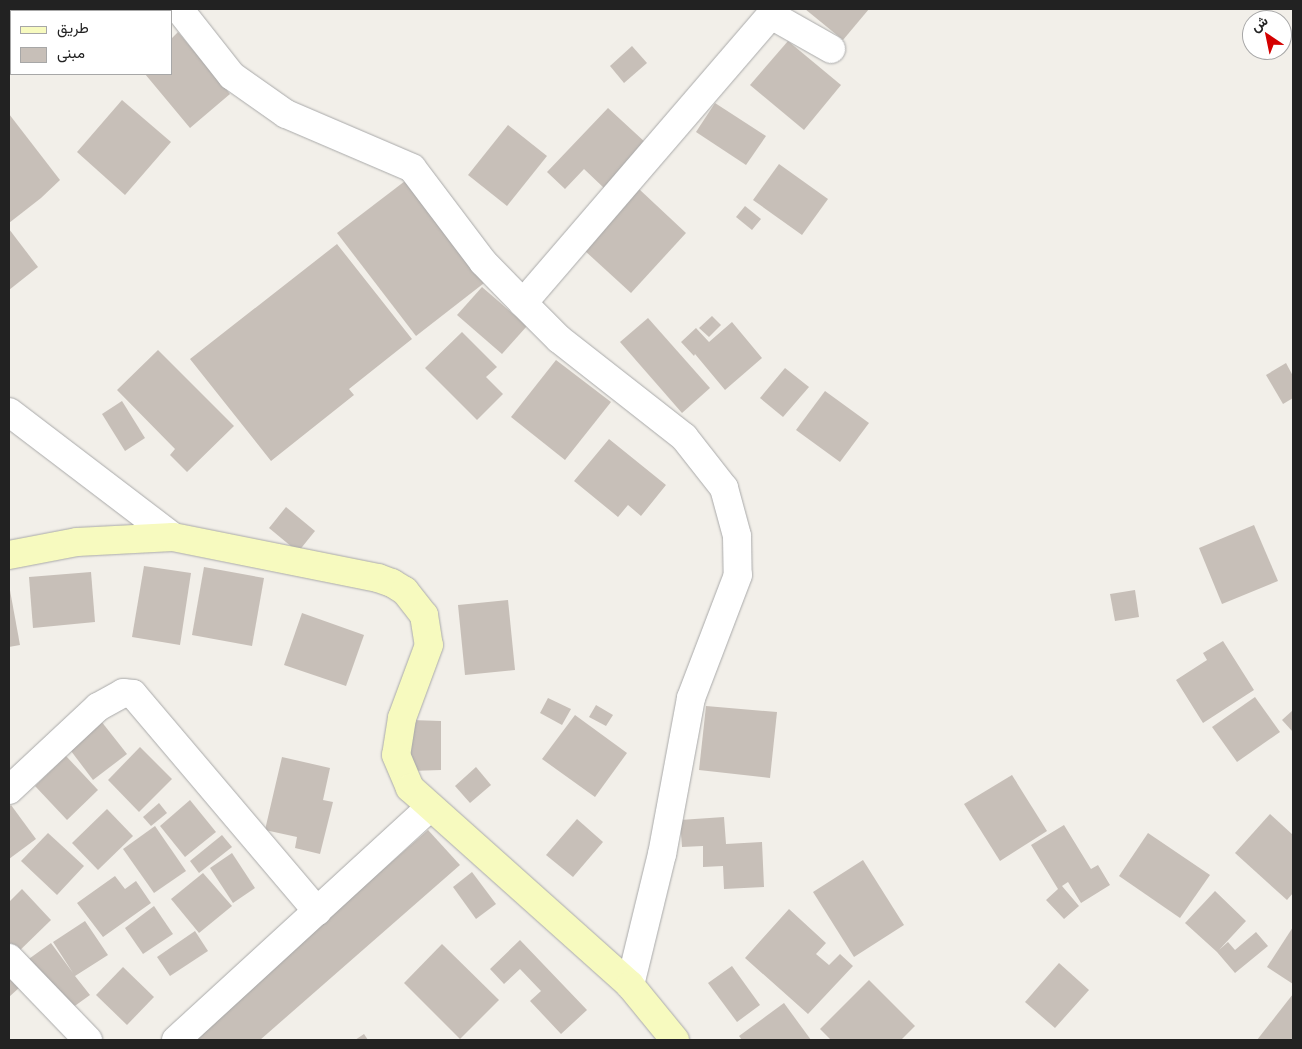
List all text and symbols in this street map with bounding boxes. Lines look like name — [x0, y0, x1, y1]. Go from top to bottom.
legend — [10, 10, 172, 75]
north arrow — [1242, 10, 1292, 60]
text: ش — [1247, 11, 1271, 35]
text: طريق — [57, 18, 89, 36]
text: مبنى — [57, 43, 85, 61]

